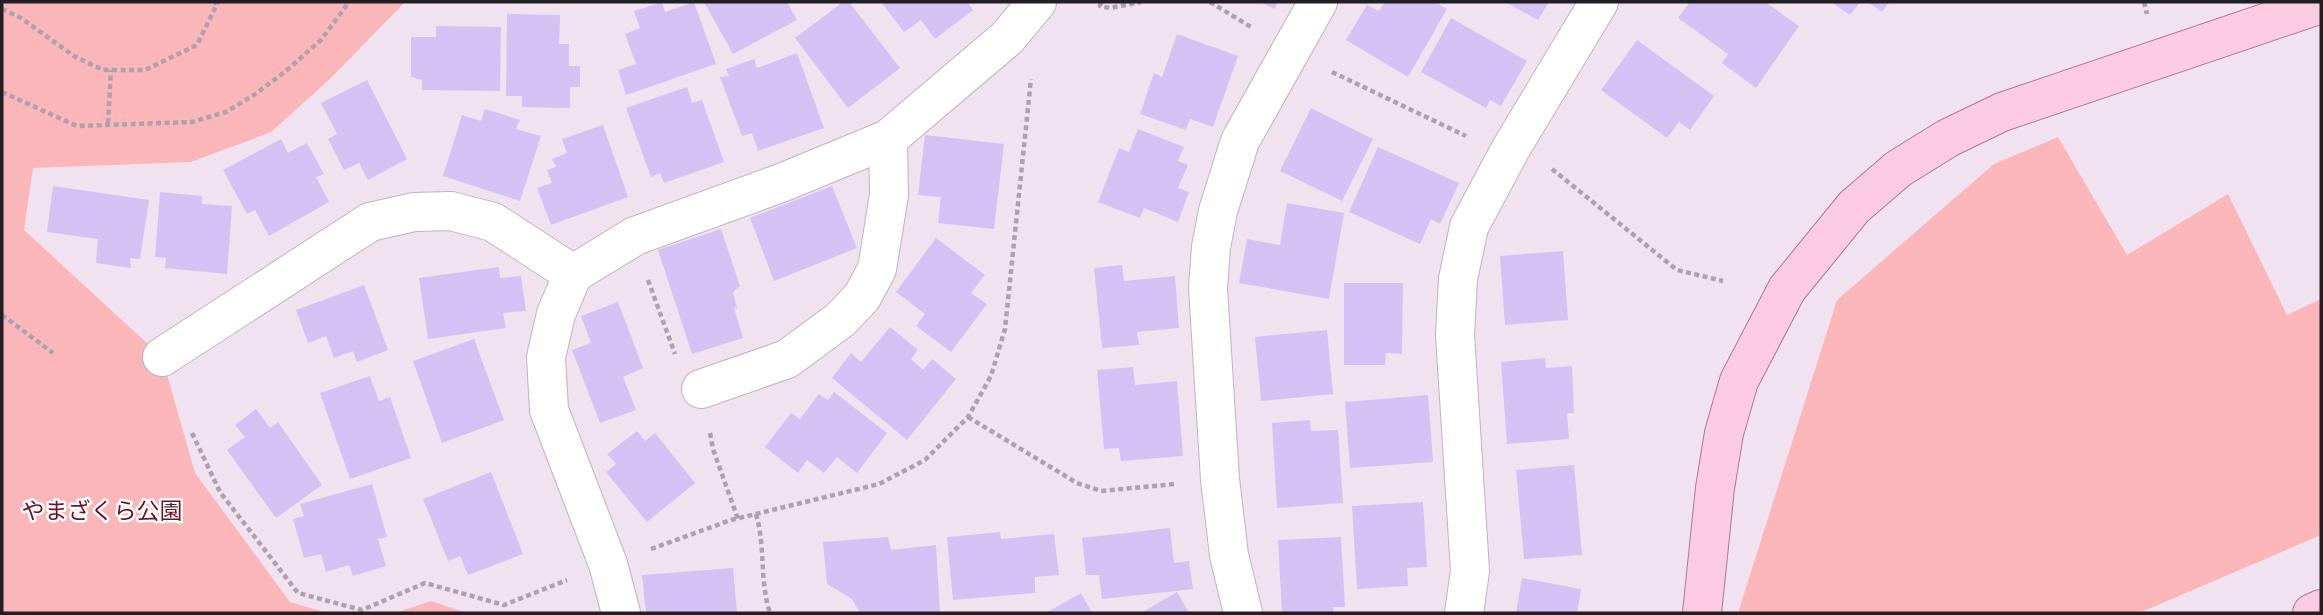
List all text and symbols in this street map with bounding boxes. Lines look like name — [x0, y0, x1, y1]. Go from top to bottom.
park label: やまざくら公園 — [22, 498, 183, 526]

